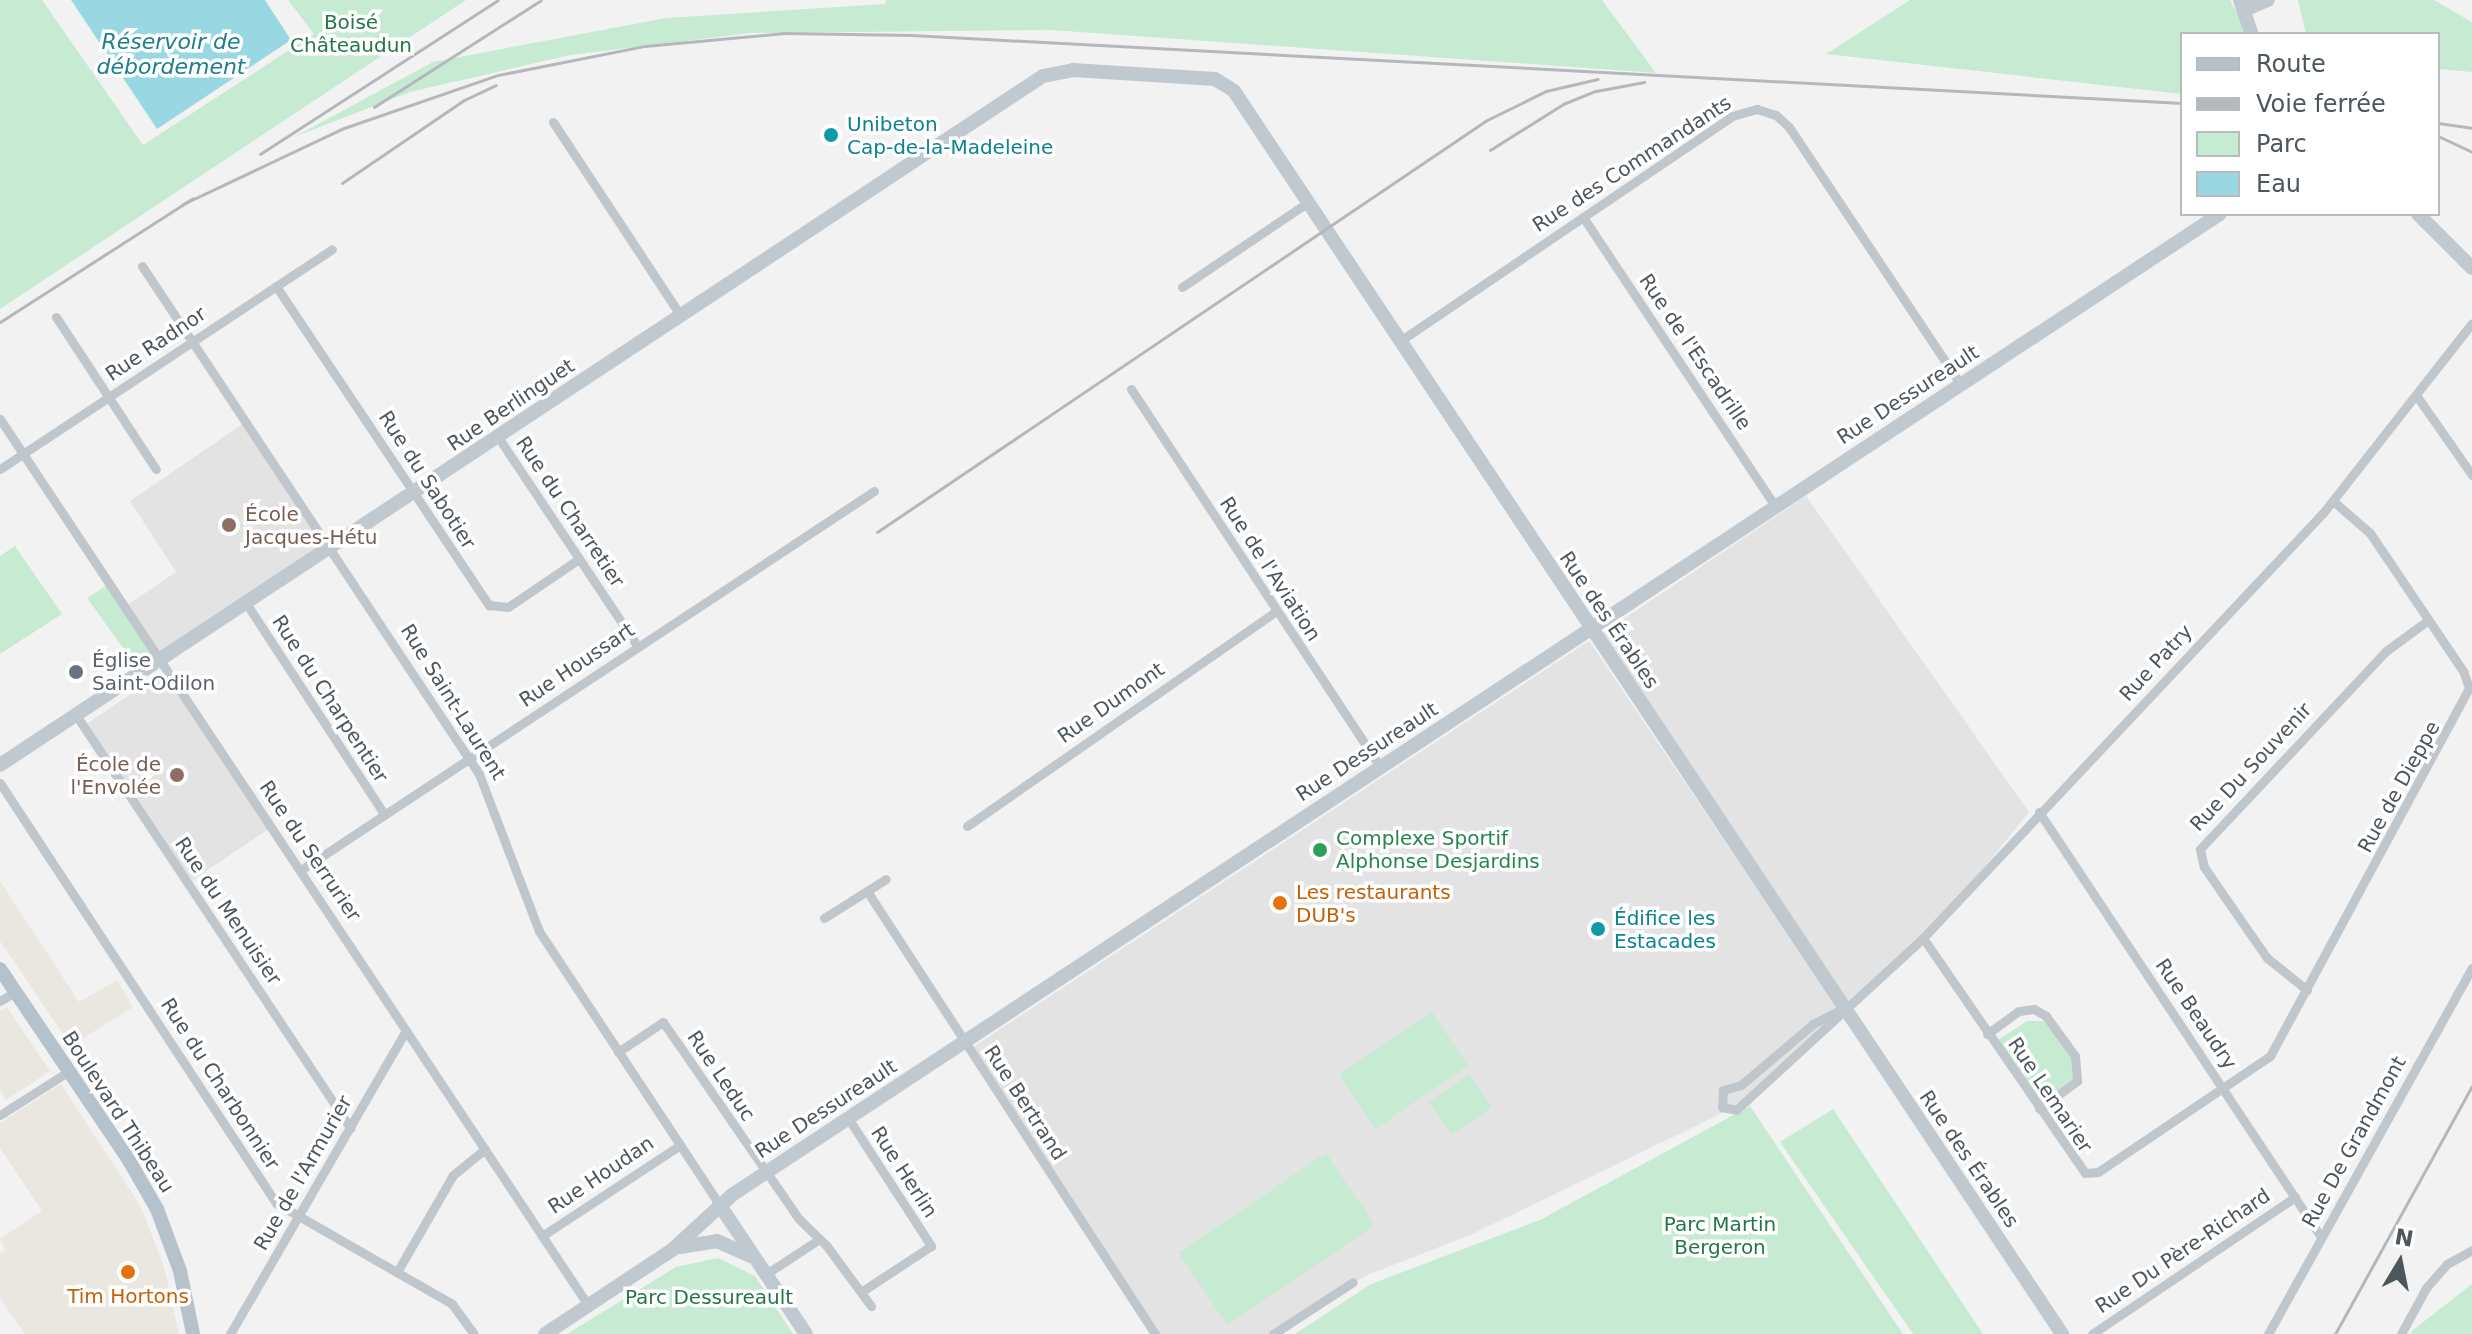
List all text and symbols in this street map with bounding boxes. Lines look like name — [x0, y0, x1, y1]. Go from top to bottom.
park label: Boisé Châteaudun — [290, 11, 412, 58]
water label: Réservoir de débordement — [96, 28, 246, 80]
legend — [2180, 32, 2440, 216]
text: Route — [2256, 50, 2326, 78]
text: Voie ferrée — [2256, 90, 2386, 118]
street label: Rue des Commandants — [1528, 91, 1736, 237]
place label: Unibeton Cap-de-la-Madeleine — [847, 112, 1053, 159]
marker: Unibeton Cap-de-la-Madeleine — [822, 126, 840, 144]
text: Parc — [2256, 130, 2307, 158]
text: Eau — [2256, 170, 2301, 198]
street label: Rue de l'Escadrille — [1634, 269, 1756, 435]
street label: Rue Radnor — [101, 302, 211, 386]
street label: Rue Dessureault — [1833, 340, 1983, 450]
street label: Rue Berlinguet — [443, 354, 579, 456]
street label: Rue du Sabotier — [373, 406, 481, 554]
street label: Rue du Charretier — [511, 432, 629, 592]
street label: Rue de l'Aviation — [1214, 492, 1326, 646]
place label: École Jacques-Hétu — [245, 502, 377, 549]
marker: École Jacques-Hétu — [220, 516, 238, 534]
street label: Rue des Érables — [1554, 547, 1664, 693]
street label: Rue du Charpentier — [267, 611, 393, 787]
street label: Rue Houssart — [515, 618, 639, 712]
street label: Rue Saint-Laurent — [395, 620, 511, 784]
street label: Rue Patry — [2115, 620, 2197, 706]
place label: Église Saint-Odilon — [92, 648, 215, 695]
street label: Rue Dumont — [1053, 657, 1169, 749]
marker: Église Saint-Odilon — [67, 663, 85, 681]
street label: Rue Dessureault — [1292, 697, 1442, 807]
street label: Rue Du Souvenir — [2185, 698, 2317, 836]
street label: Rue de Dieppe — [2353, 717, 2445, 857]
place label: École de l'Envolée — [70, 752, 161, 799]
marker: École de l'Envolée — [168, 766, 186, 784]
street label: Rue du Serrurier — [254, 776, 366, 926]
place label: Complexe Sportif Alphonse Desjardins — [1336, 826, 1540, 873]
street label: Rue du Menuisier — [170, 833, 286, 989]
marker: Complexe Sportif Alphonse Desjardins — [1311, 841, 1329, 859]
place label: Les restaurants DUB's — [1296, 880, 1451, 927]
marker: Les restaurants DUB's — [1271, 894, 1289, 912]
place label: Édifice les Estacades — [1614, 906, 1716, 953]
marker: Édifice les Estacades — [1589, 920, 1607, 938]
street label: Rue Beaudry — [2150, 954, 2242, 1074]
street label: Rue du Charbonnier — [156, 994, 284, 1174]
street label: Rue Leduc — [682, 1026, 760, 1126]
street label: Boulevard Thibeau — [57, 1027, 179, 1197]
street label: Rue Lemarier — [2003, 1033, 2097, 1157]
street label: Rue Bertrand — [979, 1041, 1071, 1165]
street label: Rue De Grandmont — [2297, 1052, 2411, 1232]
street label: Rue Dessureault — [751, 1054, 901, 1164]
street label: Rue des Érables — [1914, 1086, 2024, 1232]
street label: Rue de l'Armurier — [249, 1091, 357, 1255]
street label: Rue Herlin — [866, 1122, 942, 1222]
street label: Rue Houdan — [544, 1131, 658, 1219]
street label: Rue Du Père-Richard — [2091, 1184, 2275, 1318]
park label: Parc Martin Bergeron — [1664, 1213, 1776, 1260]
north arrow — [2360, 1222, 2440, 1302]
text: N — [2393, 1224, 2415, 1252]
marker: Tim Hortons — [119, 1263, 137, 1281]
place label: Tim Hortons — [67, 1284, 189, 1308]
park label: Parc Dessureault — [625, 1285, 793, 1309]

